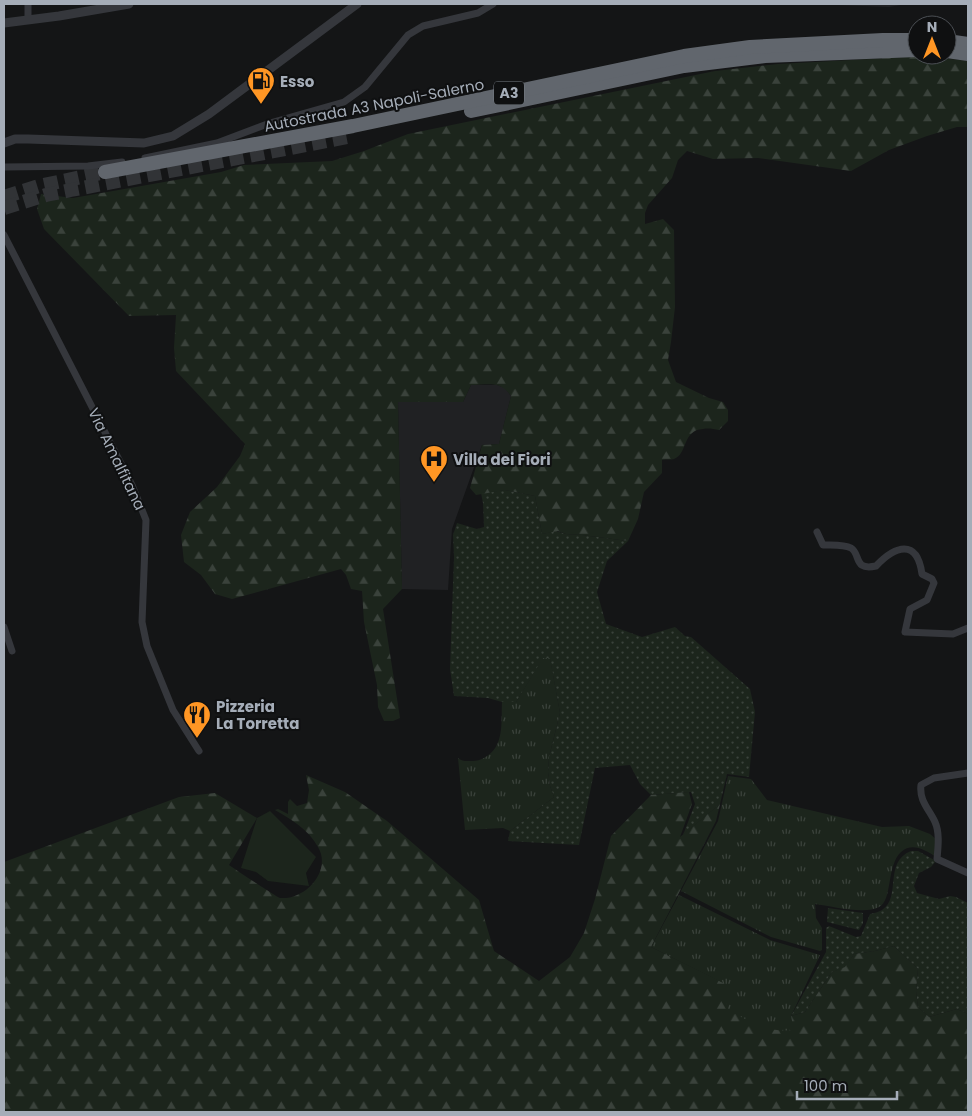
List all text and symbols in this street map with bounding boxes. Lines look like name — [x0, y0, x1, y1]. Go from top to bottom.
north arrow — [907, 15, 957, 65]
text: N — [927, 17, 937, 37]
fuel station icon: Esso — [246, 66, 276, 105]
place label: Esso — [280, 71, 315, 92]
street label: Autostrada A3 Napoli-Salerno — [262, 73, 486, 137]
road number: A3 — [494, 82, 524, 105]
street label: Via Amalfitana — [83, 404, 151, 514]
hospital icon: Villa dei Fiori — [419, 444, 449, 483]
place label: Villa dei Fiori — [453, 449, 551, 470]
place label: Pizzeria La Torretta — [216, 696, 299, 734]
restaurant icon: Pizzeria La Torretta — [182, 700, 212, 739]
scale bar — [797, 1068, 897, 1100]
text: 100 m — [804, 1075, 847, 1096]

